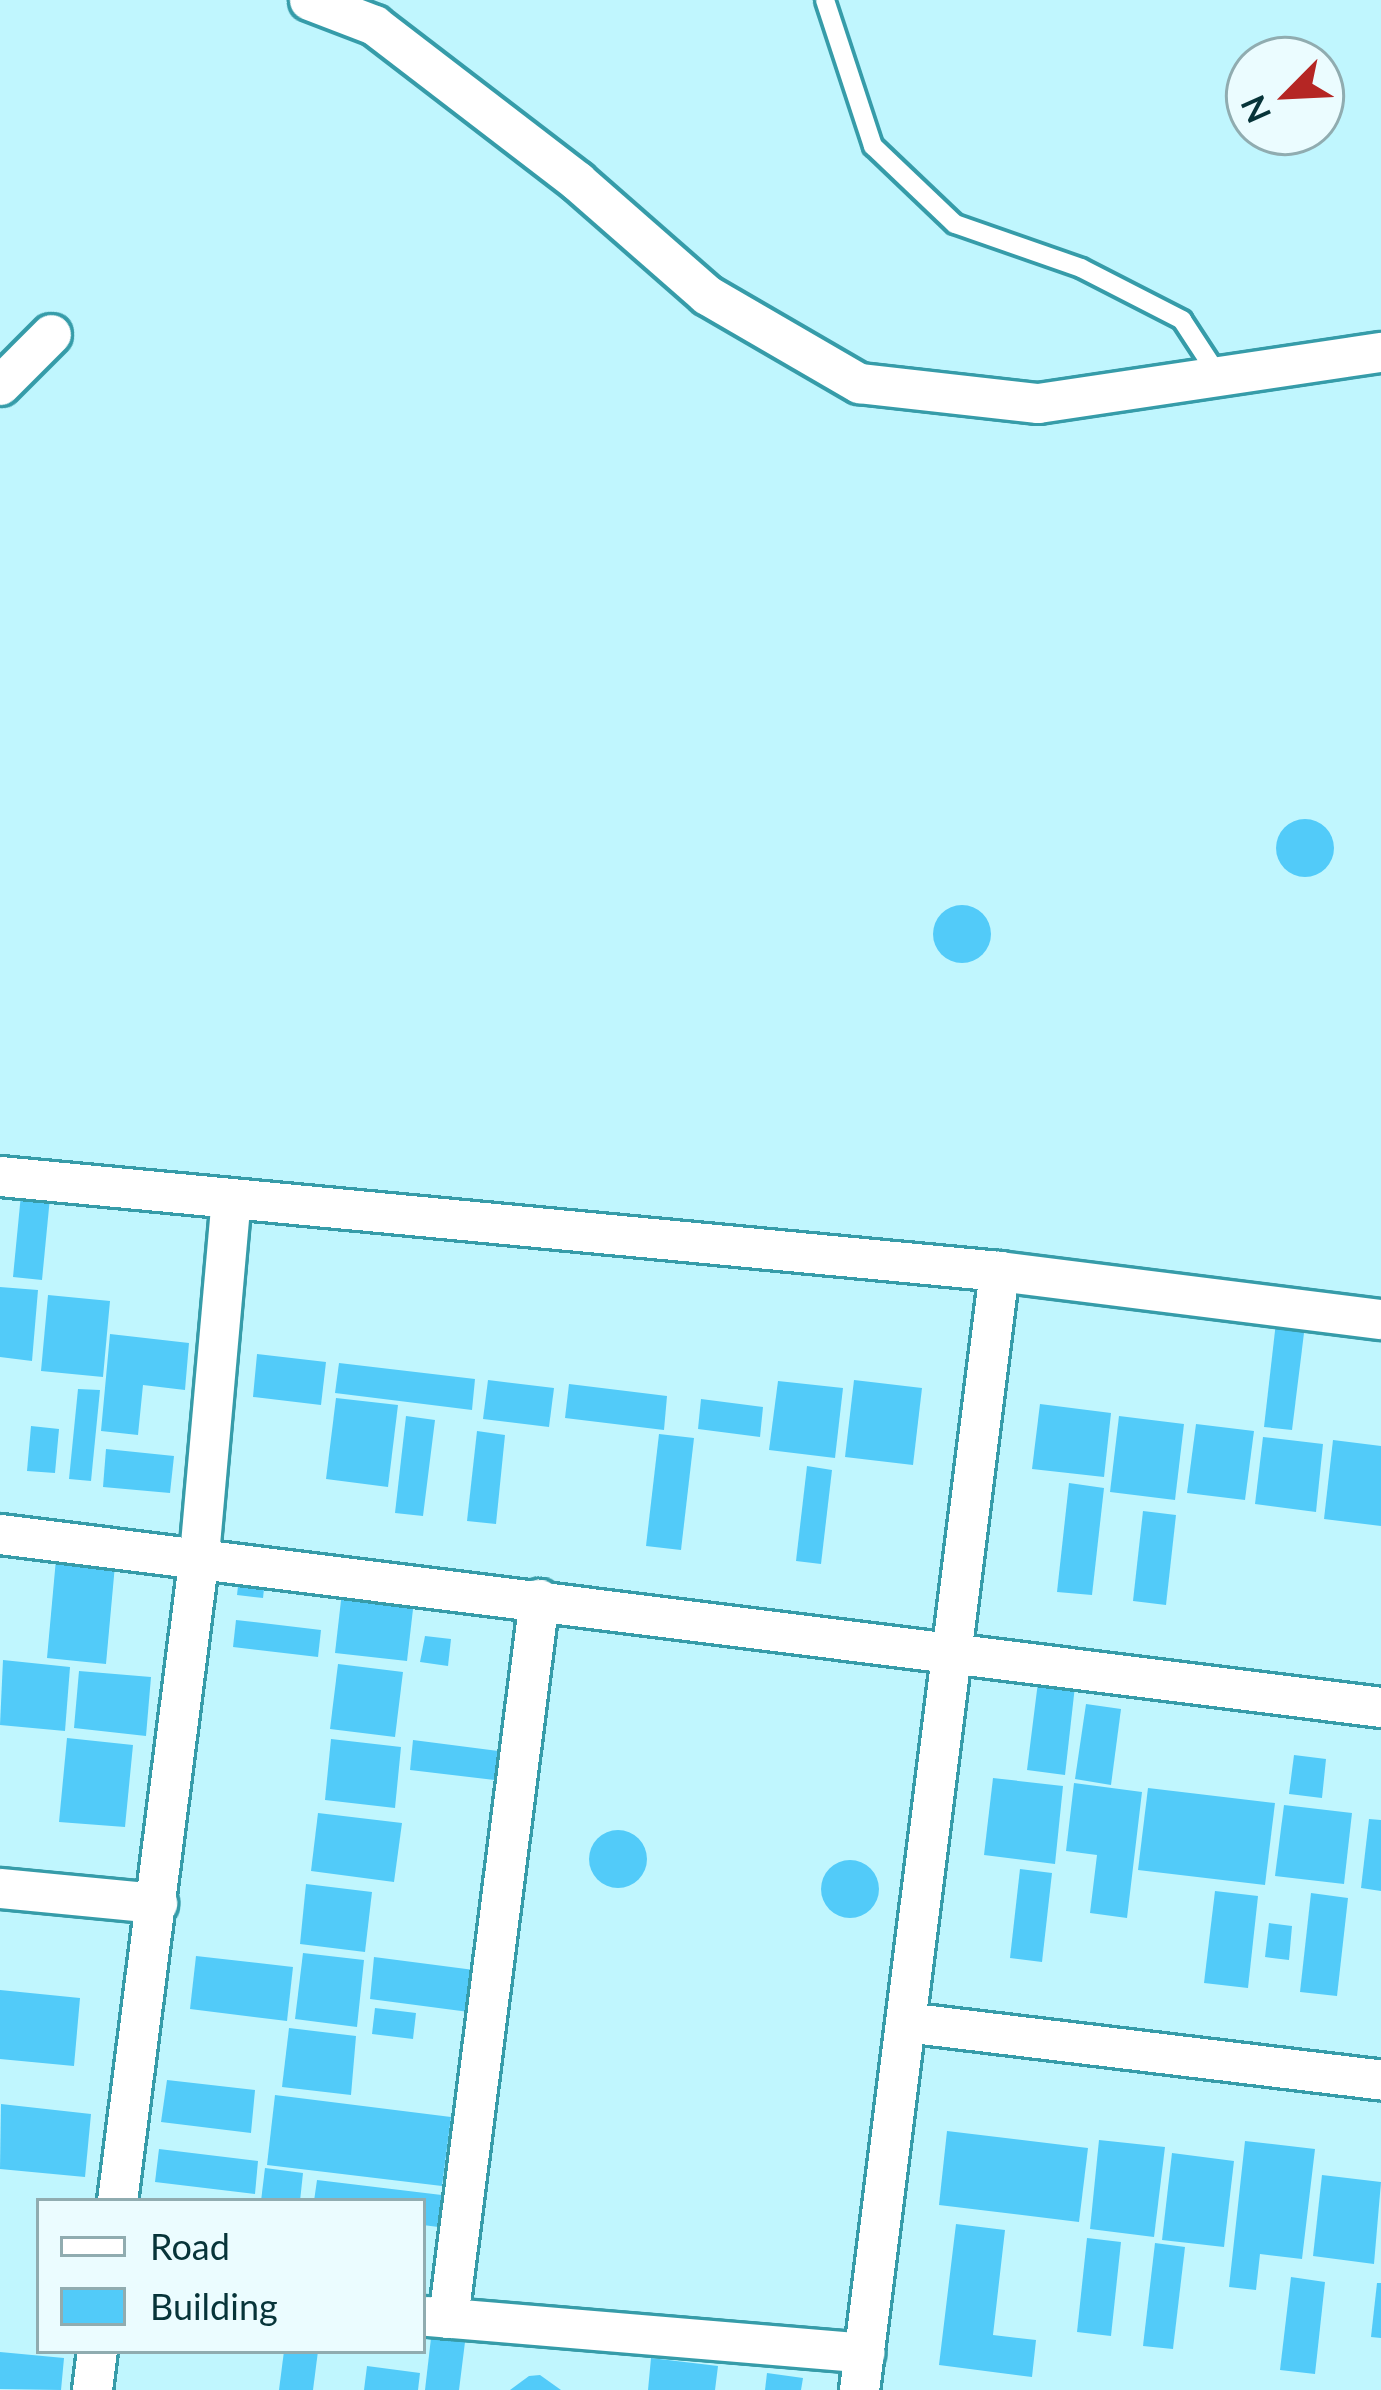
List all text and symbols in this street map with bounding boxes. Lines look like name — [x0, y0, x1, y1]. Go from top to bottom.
north arrow — [1225, 36, 1345, 156]
text: N — [1231, 90, 1278, 129]
legend — [36, 2198, 426, 2354]
text: Road — [150, 2224, 230, 2268]
text: Building — [150, 2284, 278, 2328]

